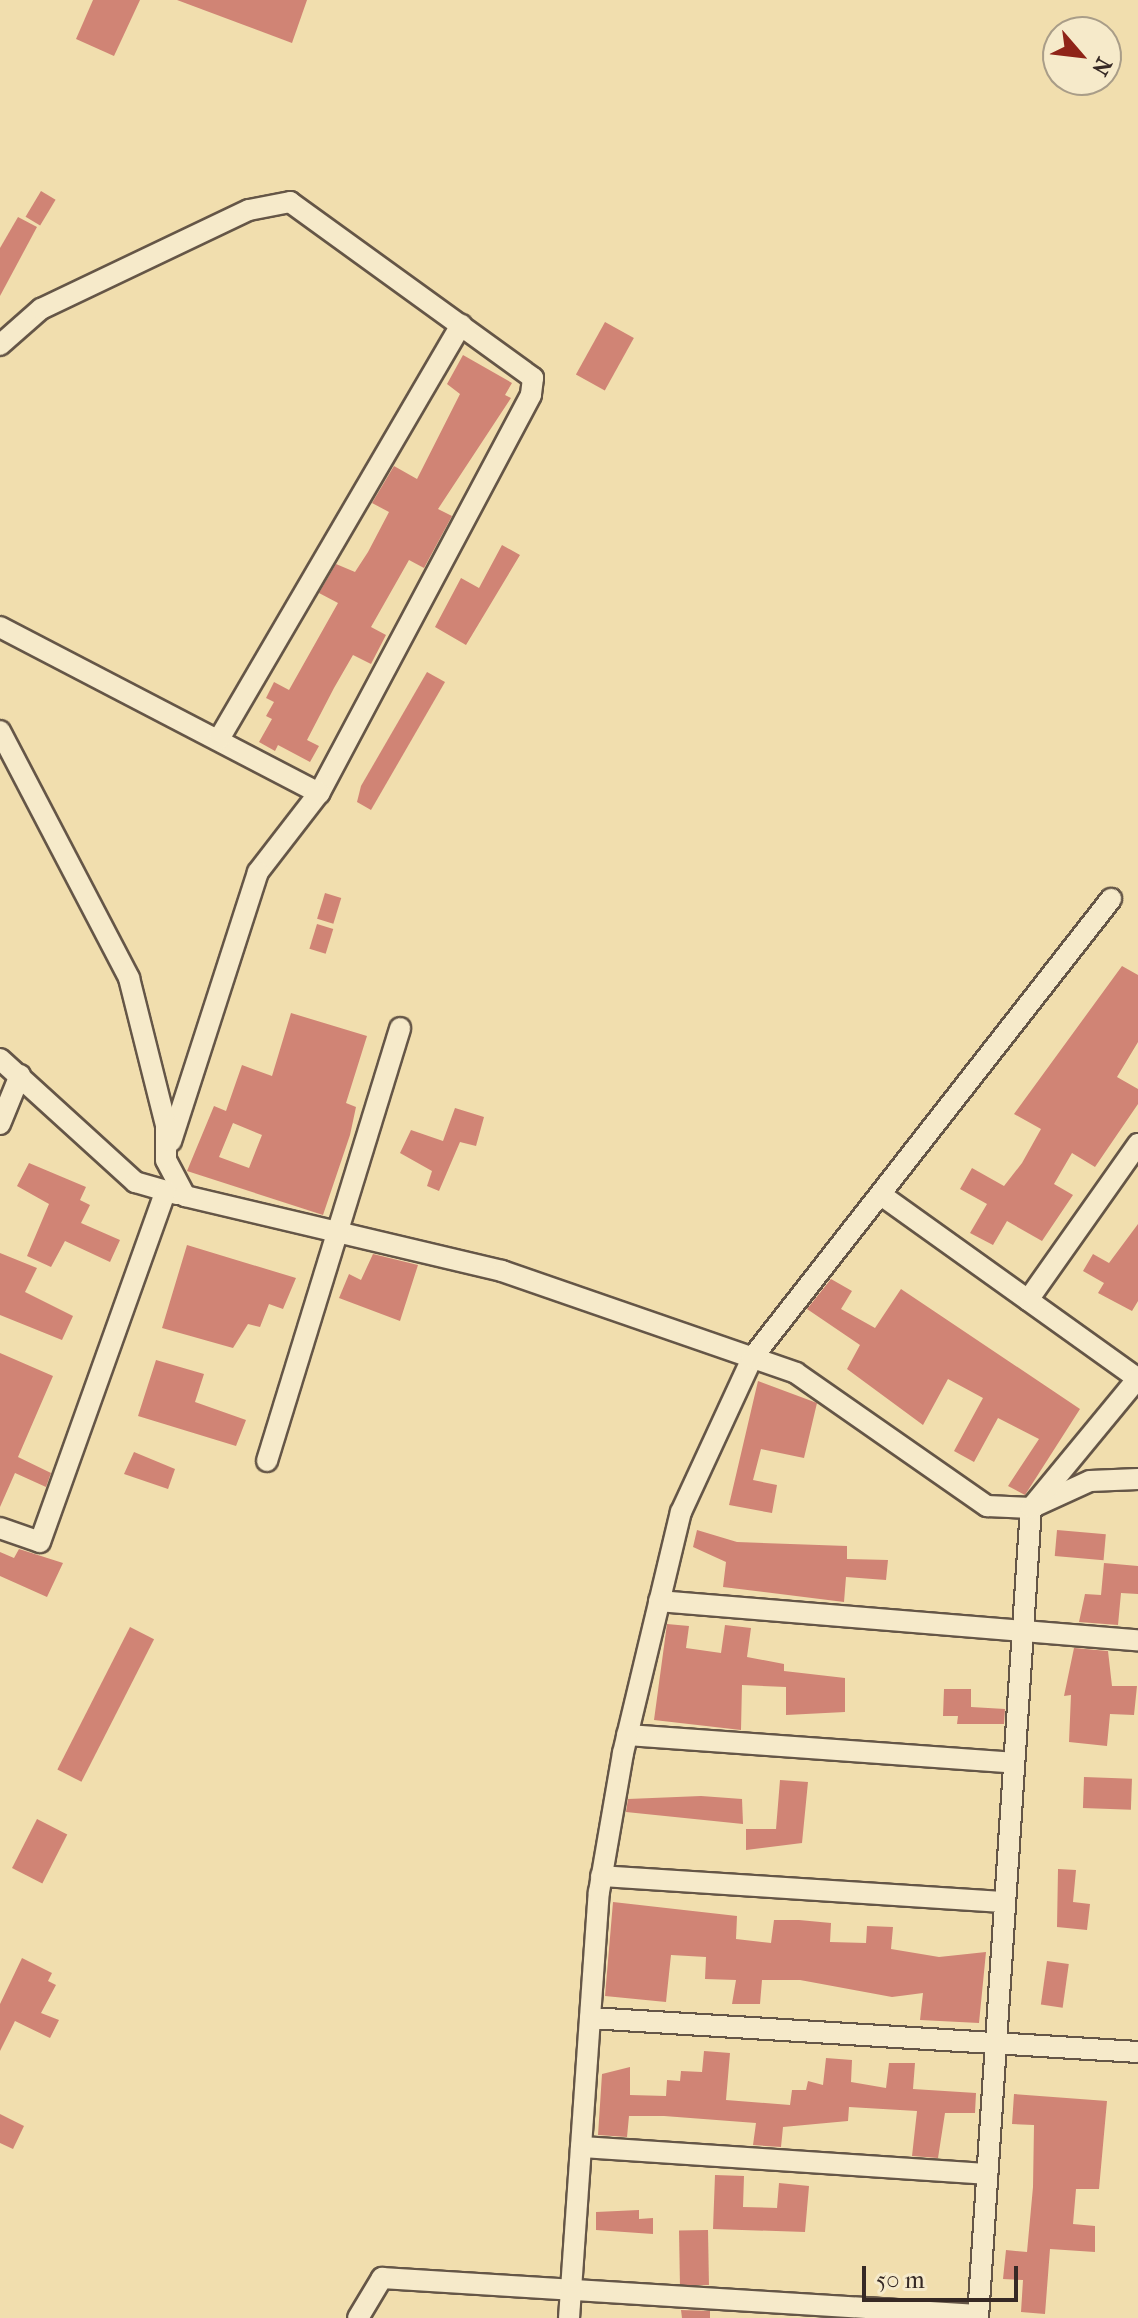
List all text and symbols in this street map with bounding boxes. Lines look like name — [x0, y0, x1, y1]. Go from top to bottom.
north arrow — [1042, 16, 1122, 96]
text: N — [1086, 53, 1117, 80]
scale bar — [866, 2250, 1022, 2300]
text: 50 m — [876, 2266, 925, 2294]

